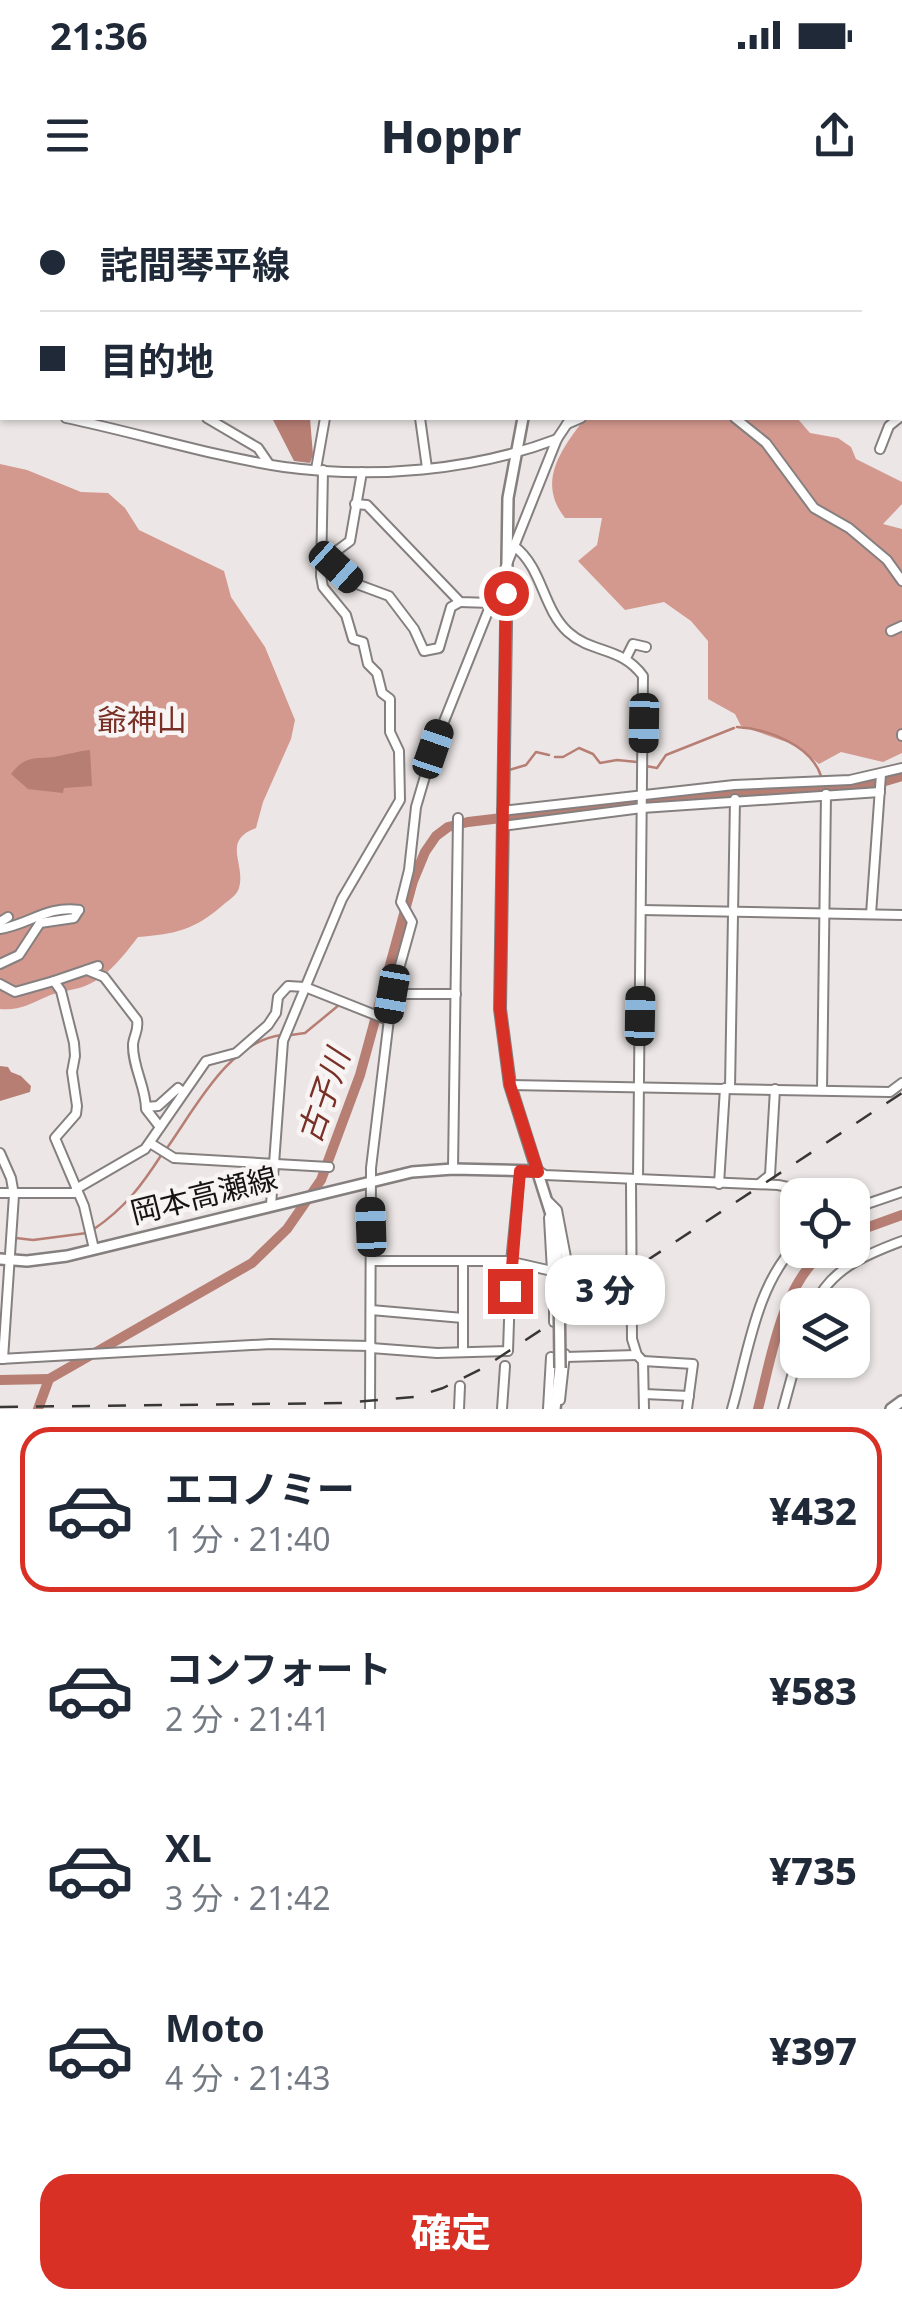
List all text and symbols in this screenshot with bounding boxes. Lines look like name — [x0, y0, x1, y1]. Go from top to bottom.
text: 21:36 — [50, 9, 148, 61]
text: Hoppr — [381, 105, 521, 166]
icon: menu — [40, 108, 95, 163]
icon: share — [807, 108, 862, 163]
text: 詫間琴平線 — [100, 238, 290, 290]
text: 目的地 — [100, 334, 214, 386]
car — [304, 536, 368, 598]
route start — [484, 571, 529, 616]
car — [628, 693, 660, 753]
park label: 爺神山 — [97, 699, 187, 740]
car — [409, 716, 457, 782]
car — [372, 962, 412, 1026]
car — [624, 986, 656, 1046]
water label: 古子川 — [287, 1040, 360, 1148]
street label: 岡本高瀬線 — [126, 1157, 281, 1233]
map controls — [780, 1178, 870, 1378]
button: locate — [780, 1178, 870, 1268]
car — [355, 1196, 387, 1258]
callout: 3 分 — [545, 1256, 665, 1326]
text: 3 分 — [576, 1268, 634, 1311]
route end — [488, 1269, 533, 1314]
button: layers — [780, 1288, 870, 1378]
text: エコノミー — [165, 1462, 355, 1514]
icon: car — [45, 1465, 135, 1555]
text: ¥432 — [769, 1484, 857, 1536]
text: 1 分 · 21:40 — [165, 1517, 331, 1560]
text: コンフォート — [165, 1642, 392, 1694]
icon: car — [45, 1645, 135, 1735]
text: ¥583 — [769, 1664, 857, 1716]
text: 2 分 · 21:41 — [165, 1697, 331, 1740]
text: XL — [165, 1821, 212, 1873]
icon: car — [45, 1825, 135, 1915]
text: ¥735 — [769, 1844, 857, 1896]
text: 3 分 · 21:42 — [165, 1876, 331, 1919]
text: Moto — [165, 2001, 265, 2053]
icon: car — [45, 2005, 135, 2095]
text: ¥397 — [769, 2024, 857, 2076]
text: 4 分 · 21:43 — [165, 2056, 331, 2099]
button: 確定 — [40, 2174, 862, 2289]

